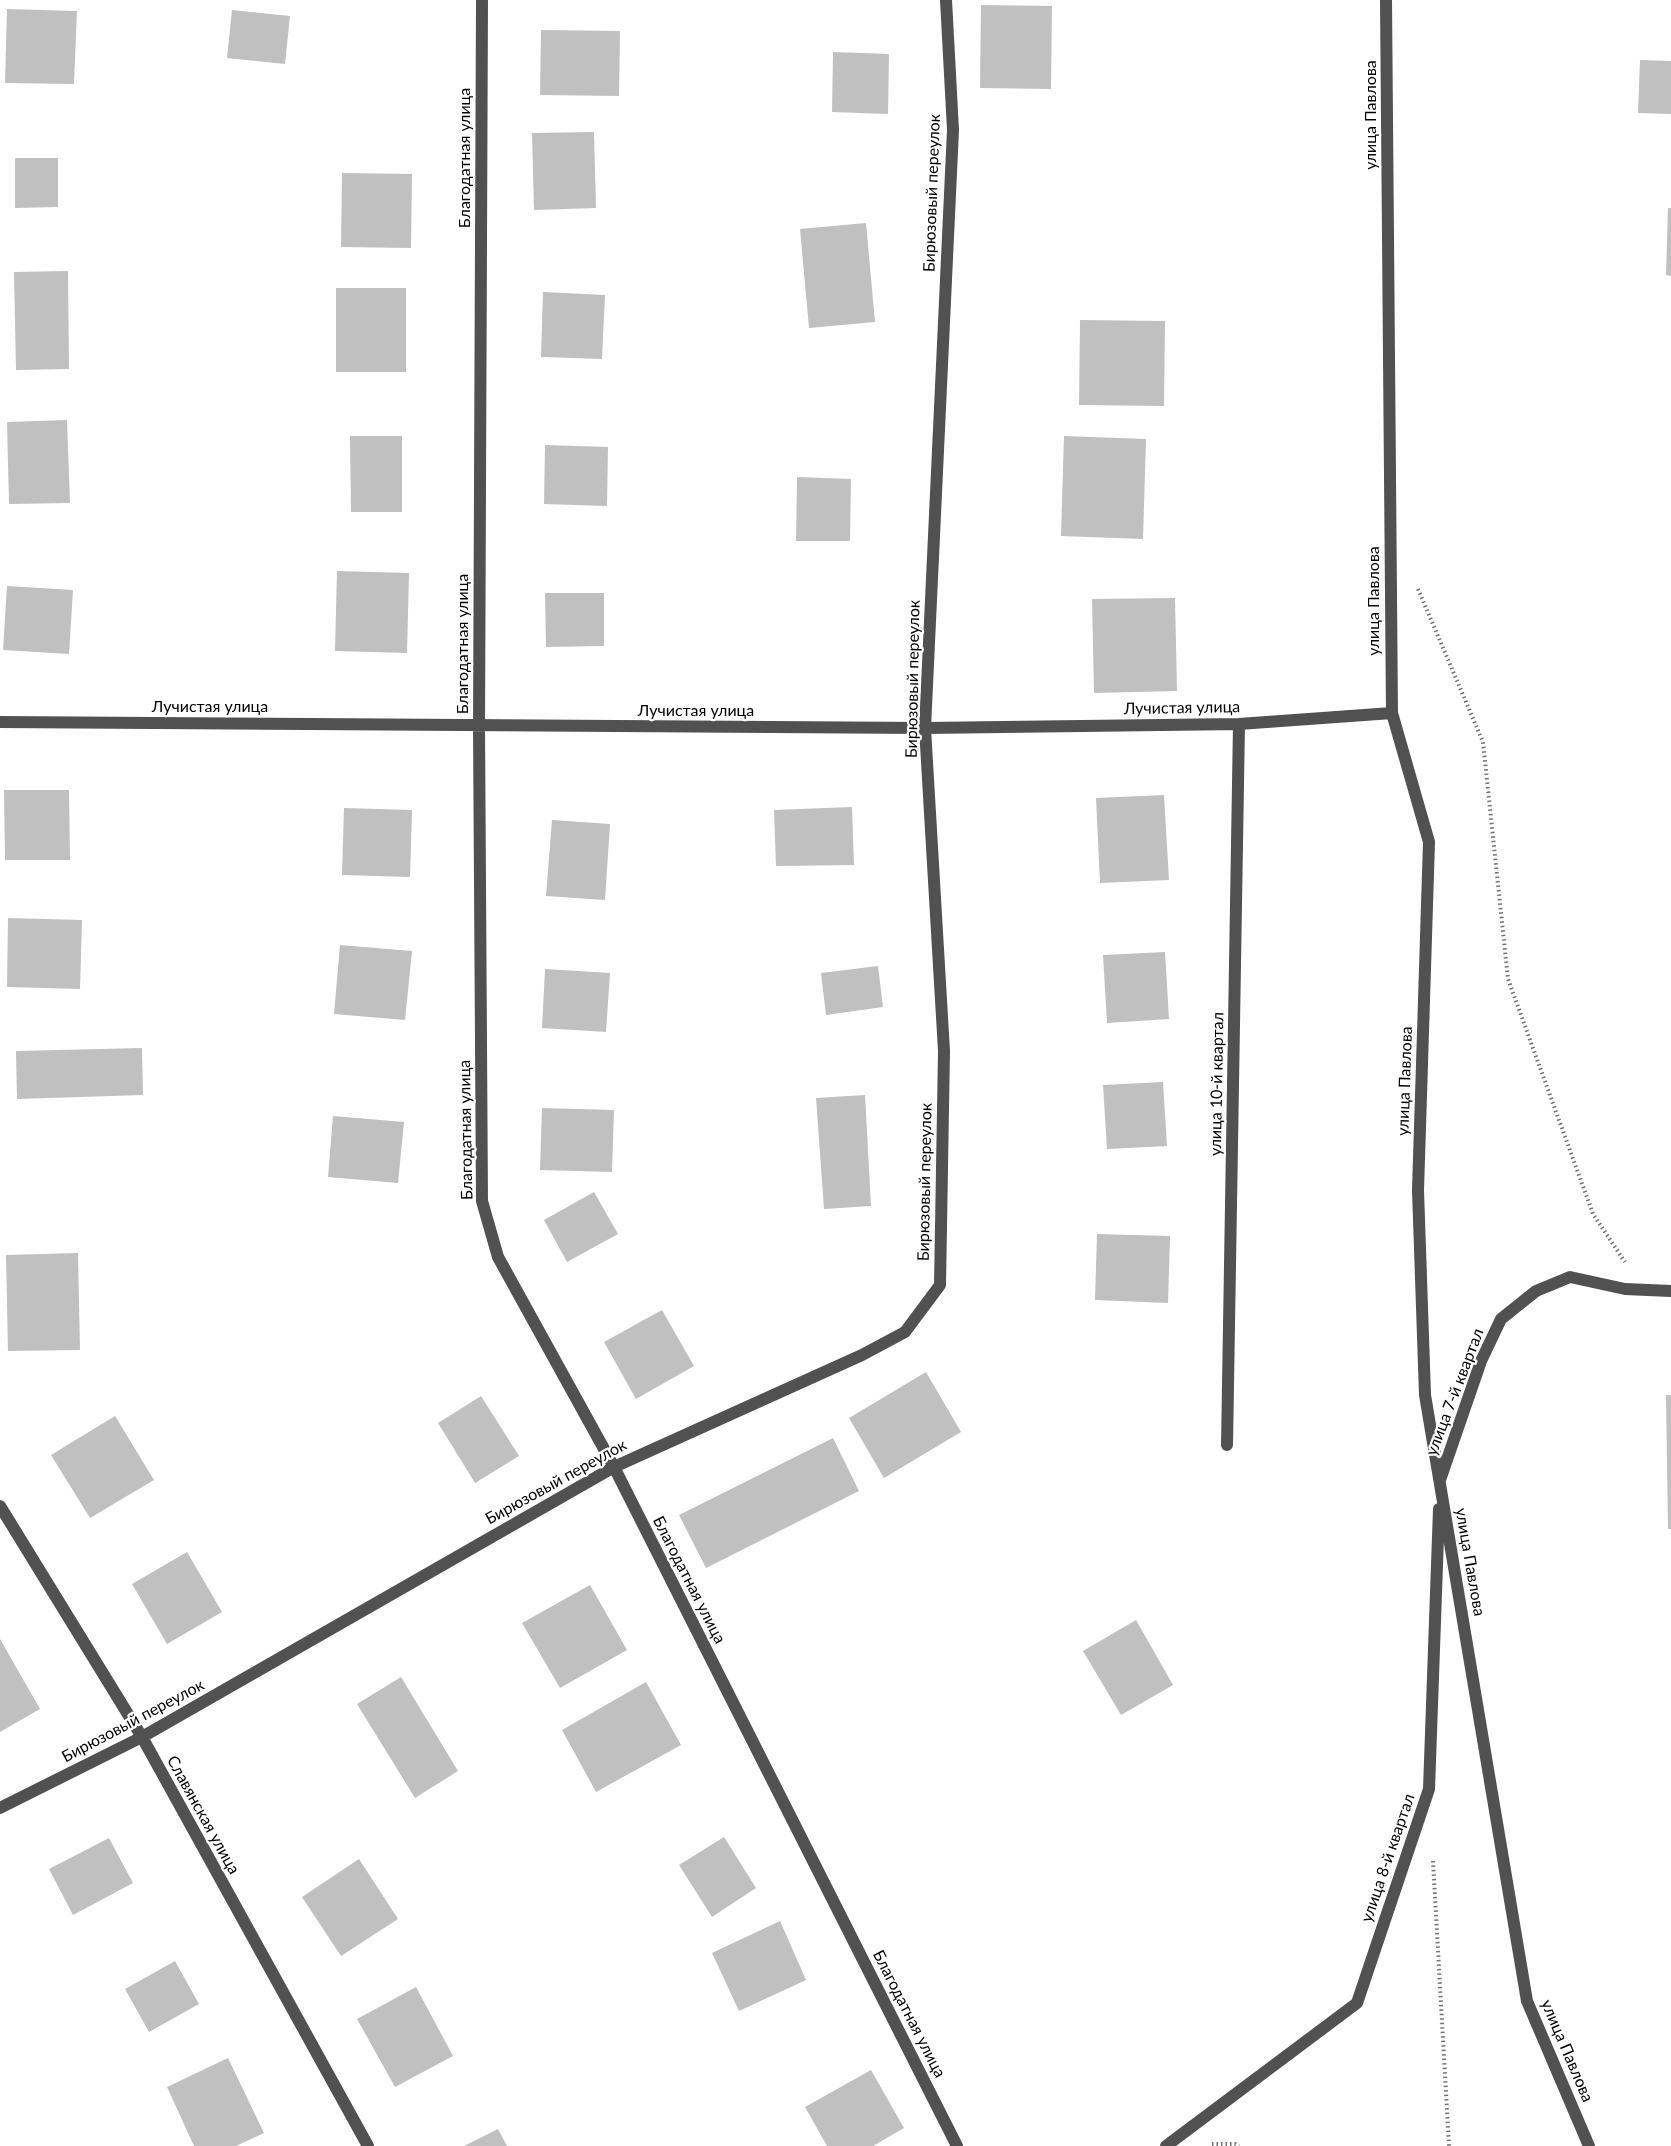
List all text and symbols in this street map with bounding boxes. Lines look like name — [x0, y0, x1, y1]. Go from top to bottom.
street label: улица Павлова — [1361, 60, 1381, 170]
street label: Благодатная улица — [455, 88, 475, 228]
street label: Бирюзовый переулок — [920, 114, 944, 272]
street label: улица Павлова — [1364, 546, 1384, 656]
street label: Благодатная улица — [453, 574, 473, 714]
street label: Бирюзовый переулок — [902, 600, 924, 758]
street label: Лучистая улица — [152, 697, 268, 717]
street label: Лучистая улица — [1124, 697, 1240, 719]
street label: Лучистая улица — [638, 701, 754, 721]
street label: улица 10-й квартал — [1206, 1012, 1228, 1156]
street label: улица Павлова — [1393, 1026, 1417, 1136]
street label: Благодатная улица — [455, 1060, 477, 1200]
street label: Бирюзовый переулок — [914, 1103, 936, 1261]
street label: улица 7-й квартал — [1422, 1326, 1488, 1458]
street label: Бирюзовый переулок — [482, 1435, 630, 1529]
street label: улица Павлова — [1451, 1506, 1489, 1618]
street label: Благодатная улица — [649, 1513, 729, 1647]
street label: Бирюзовый переулок — [59, 1675, 207, 1767]
street label: Славянская улица — [163, 1752, 243, 1878]
street label: улица 8-й квартал — [1357, 1791, 1419, 1925]
street label: Благодатная улица — [869, 1947, 949, 2081]
street label: улица Павлова — [1537, 1997, 1597, 2105]

